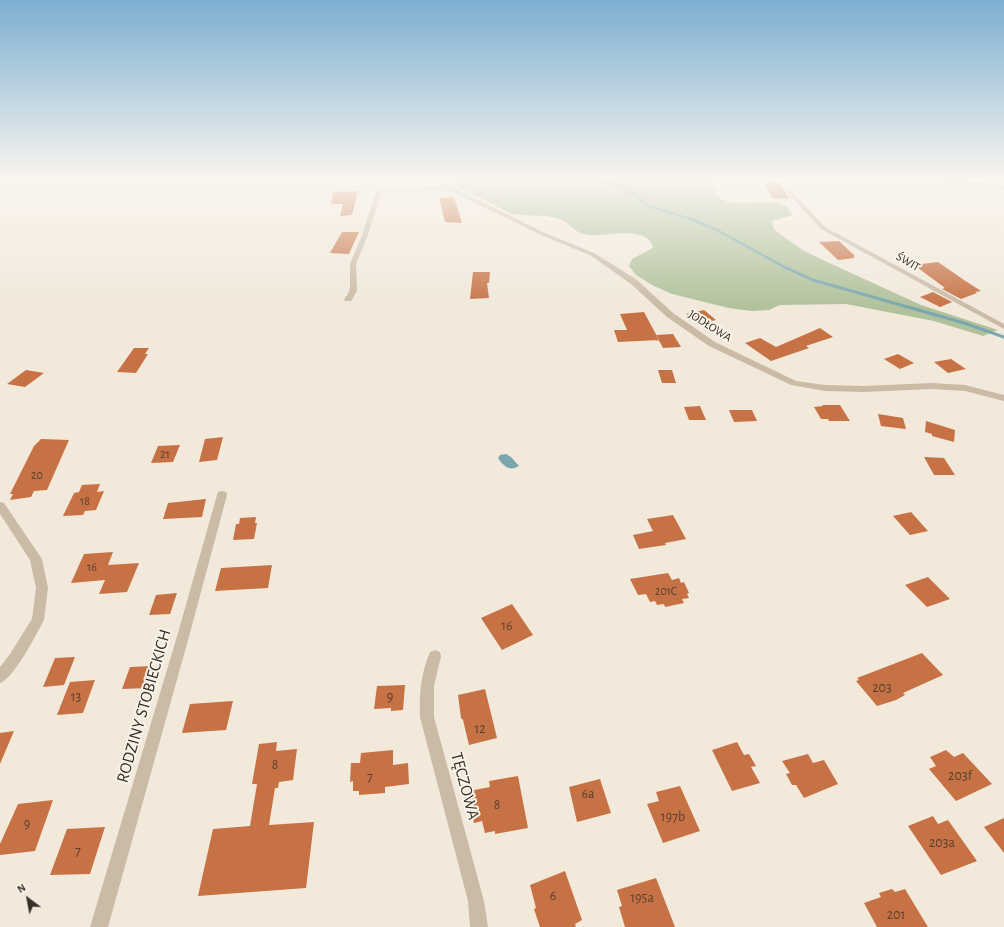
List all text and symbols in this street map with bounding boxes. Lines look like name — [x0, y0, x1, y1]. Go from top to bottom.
street label: ŚWIT — [893, 249, 923, 275]
street label: JODŁOWA — [686, 307, 734, 345]
house number: 21 — [160, 447, 170, 461]
house number: 20 — [31, 468, 43, 482]
house number: 18 — [80, 494, 90, 508]
house number: 16 — [87, 560, 97, 574]
house number: 201C — [655, 584, 677, 598]
house number: 16 — [501, 618, 513, 634]
street label: RODZINY STOBIECKICH — [112, 627, 176, 785]
house number: 203 — [872, 680, 892, 696]
house number: 13 — [71, 689, 81, 705]
house number: 9 — [387, 689, 393, 705]
house number: 12 — [474, 721, 486, 737]
street label: TĘCZOWA — [446, 750, 484, 822]
house number: 8 — [272, 757, 278, 773]
house number: 203f — [948, 768, 972, 784]
house number: 7 — [367, 769, 373, 785]
house number: 6a — [581, 786, 595, 802]
house number: 8 — [494, 797, 500, 813]
house number: 197b — [661, 809, 685, 825]
house number: 9 — [24, 816, 30, 832]
house number: 203a — [929, 835, 955, 851]
house number: 7 — [75, 843, 81, 859]
north arrow — [8, 879, 48, 919]
text: N — [15, 882, 28, 895]
house number: 6 — [550, 888, 556, 904]
house number: 195a — [630, 890, 654, 906]
house number: 201 — [887, 907, 905, 923]

